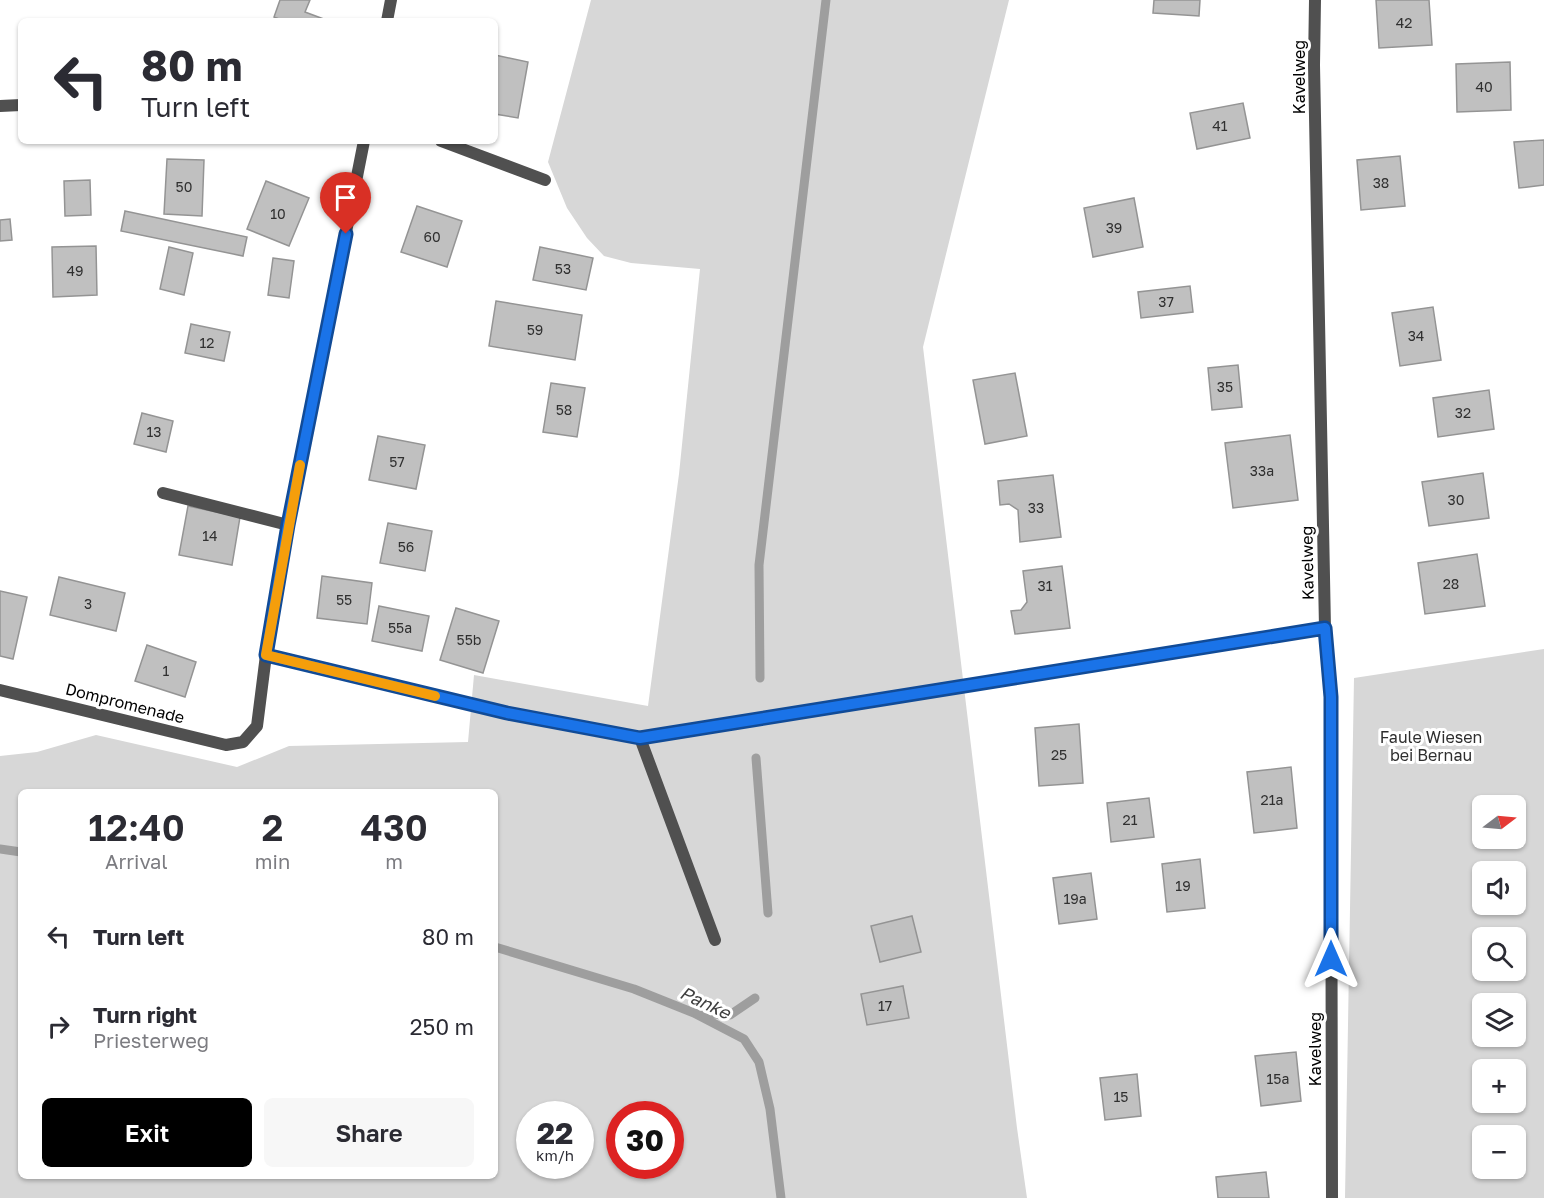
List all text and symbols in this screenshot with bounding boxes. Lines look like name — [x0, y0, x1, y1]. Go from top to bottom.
house number: 42 — [1396, 14, 1412, 31]
text: 80 m — [141, 40, 242, 90]
street label: Kavelweg — [1289, 40, 1309, 114]
icon: left — [42, 42, 120, 120]
house number: 40 — [1475, 78, 1493, 95]
text: Turn left — [141, 91, 250, 123]
house number: 41 — [1212, 117, 1228, 134]
pin — [320, 172, 371, 234]
house number: 38 — [1373, 174, 1389, 191]
house number: 50 — [176, 178, 192, 195]
icon: arrive — [329, 181, 362, 214]
house number: 10 — [270, 205, 286, 222]
house number: 39 — [1106, 219, 1122, 236]
house number: 60 — [423, 228, 441, 245]
house number: 53 — [555, 260, 571, 277]
house number: 49 — [66, 262, 84, 279]
house number: 37 — [1158, 293, 1174, 310]
house number: 59 — [527, 321, 543, 338]
house number: 34 — [1408, 327, 1424, 344]
house number: 12 — [200, 334, 214, 351]
house number: 35 — [1217, 378, 1233, 395]
house number: 58 — [556, 401, 572, 418]
house number: 32 — [1455, 404, 1471, 421]
house number: 13 — [147, 423, 161, 440]
house number: 57 — [389, 453, 405, 470]
house number: 33a — [1250, 462, 1274, 479]
house number: 30 — [1448, 491, 1464, 508]
house number: 33 — [1028, 499, 1044, 516]
street label: Kavelweg — [1296, 526, 1318, 600]
house number: 14 — [202, 527, 218, 544]
house number: 56 — [398, 538, 414, 555]
house number: 28 — [1443, 575, 1459, 592]
house number: 31 — [1038, 577, 1053, 594]
house number: 55 — [336, 591, 352, 608]
house number: 3 — [84, 595, 92, 612]
house number: 55a — [388, 619, 412, 636]
house number: 55b — [457, 631, 481, 648]
house number: 1 — [163, 662, 170, 679]
street label: Dompromenade — [63, 679, 187, 727]
park label: Faule Wiesen bei Bernau — [1380, 727, 1482, 765]
house number: 25 — [1051, 746, 1067, 763]
house number: 21a — [1261, 791, 1283, 808]
north arrow — [1472, 795, 1526, 849]
map controls — [1472, 795, 1526, 1179]
text: 12:40 — [88, 806, 185, 849]
text: 2 — [262, 806, 283, 849]
text: 430 — [360, 806, 428, 849]
house number: 21 — [1123, 811, 1138, 828]
text: Arrival — [105, 849, 168, 873]
text: min — [255, 849, 290, 873]
text: m — [385, 849, 403, 873]
button: sound — [1472, 861, 1526, 915]
house number: 19 — [1175, 877, 1191, 894]
house number: 19a — [1063, 890, 1087, 907]
icon: left — [42, 920, 75, 953]
text: Turn left — [93, 923, 184, 950]
text: 80 m — [422, 923, 474, 950]
position arrow — [1299, 927, 1363, 991]
button: search — [1472, 927, 1526, 981]
water label: Panke — [677, 981, 736, 1024]
button: layers — [1472, 993, 1526, 1047]
house number: 17 — [878, 997, 892, 1014]
text: Turn right — [93, 1001, 197, 1028]
icon: right — [42, 1010, 75, 1043]
street label: Kavelweg — [1305, 1012, 1325, 1086]
text: 250 m — [410, 1013, 474, 1040]
text: Priesterweg — [93, 1028, 209, 1052]
button: + — [1472, 1059, 1526, 1113]
house number: 15a — [1267, 1070, 1289, 1087]
house number: 15 — [1114, 1088, 1128, 1105]
button: Exit — [42, 1098, 252, 1167]
button: Share — [264, 1098, 474, 1167]
speed limit sign: 30 — [606, 1101, 684, 1179]
text: 22 — [537, 1115, 573, 1151]
button: − — [1472, 1125, 1526, 1179]
text: km/h — [536, 1146, 574, 1164]

